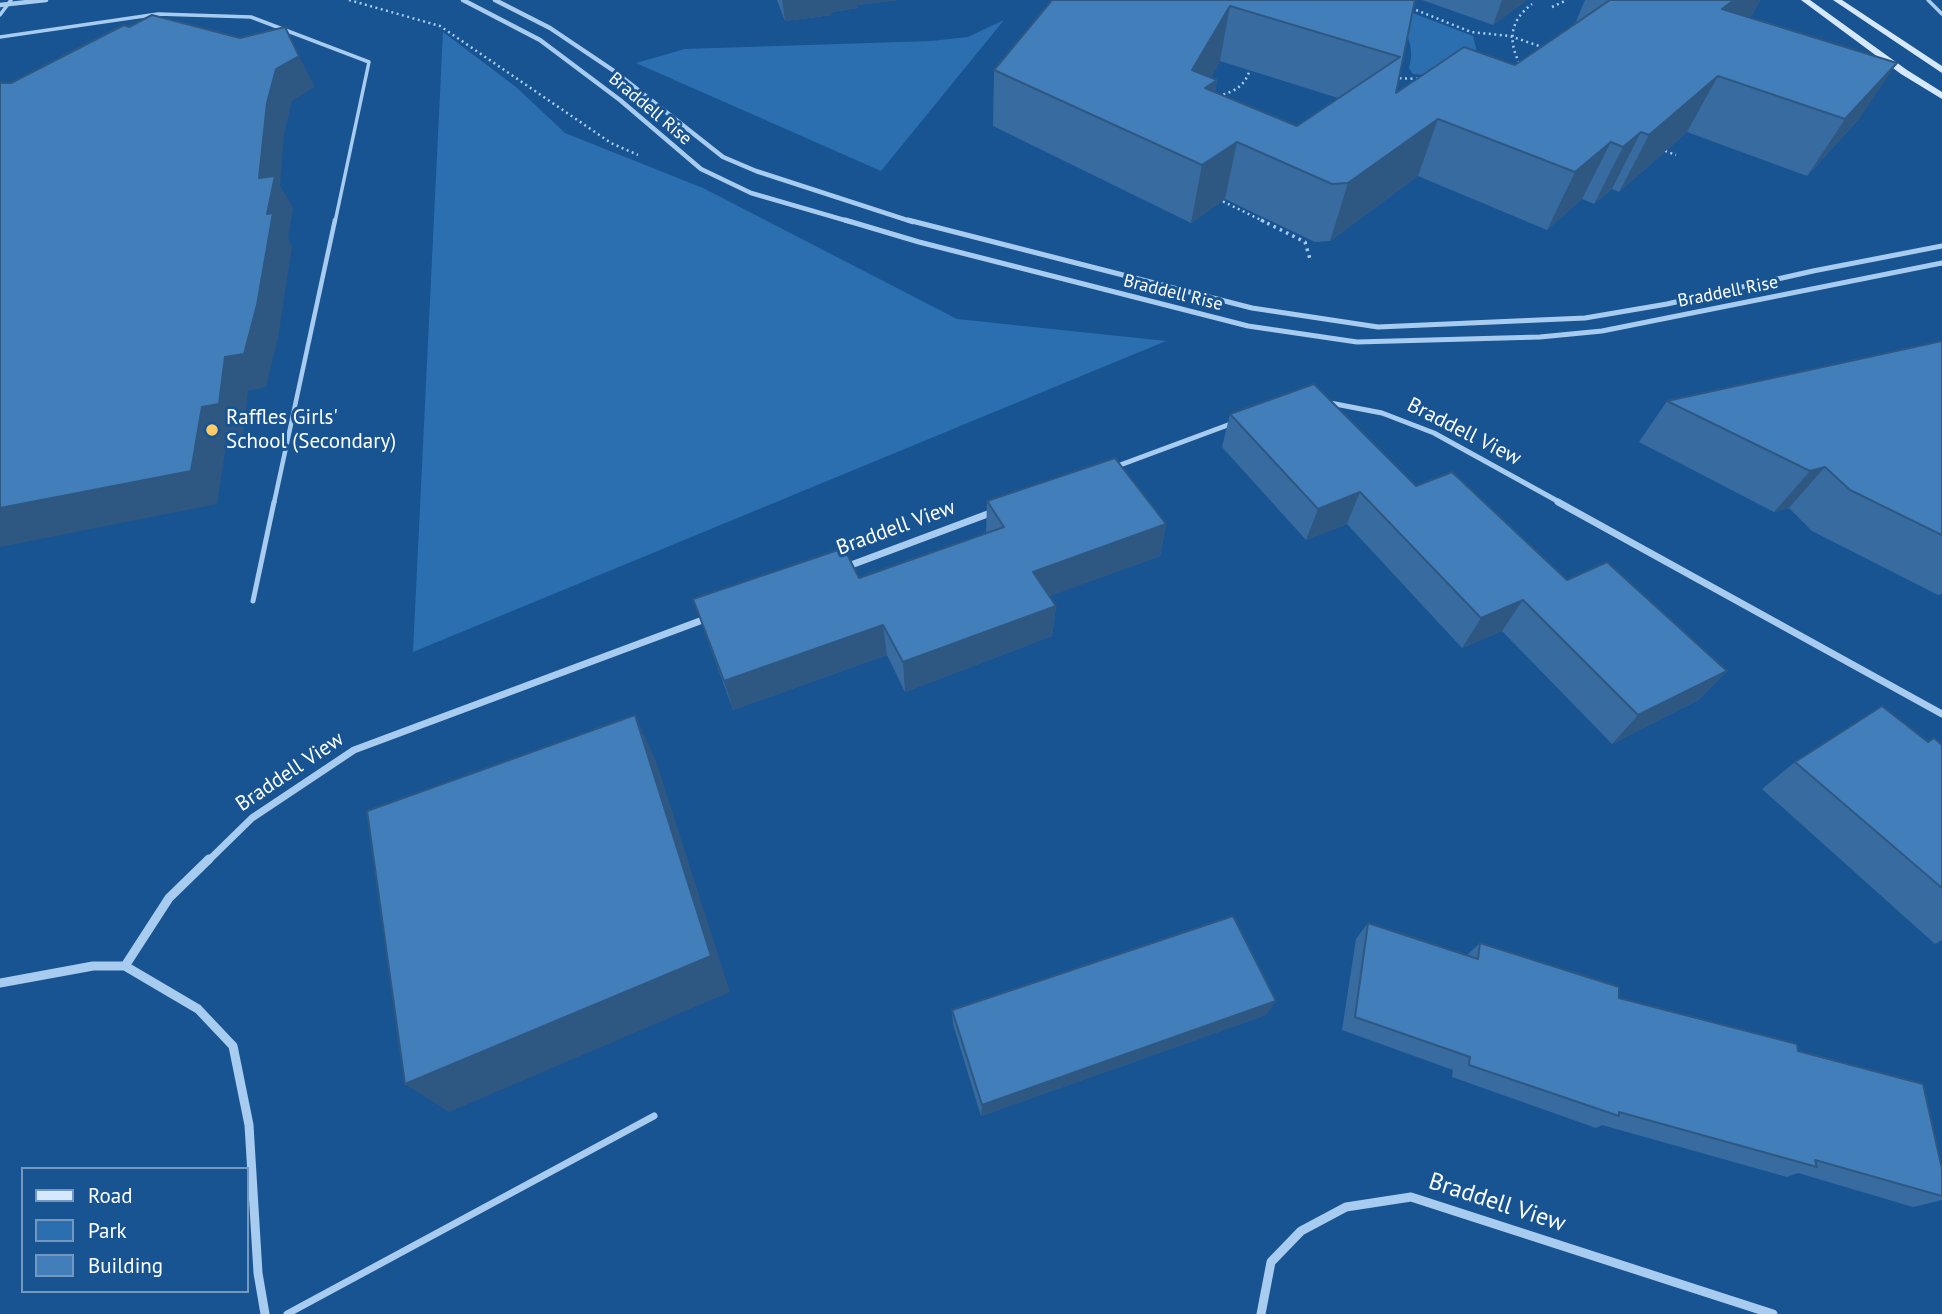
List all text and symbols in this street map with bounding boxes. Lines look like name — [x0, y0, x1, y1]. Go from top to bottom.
street label: Braddell Rise — [604, 68, 696, 150]
street label: Braddell Rise — [1121, 270, 1225, 316]
street label: Braddell Rise — [1676, 272, 1780, 312]
street label: Braddell View — [1403, 393, 1525, 471]
place label: Raffles Girls' School (Secondary) — [226, 405, 396, 455]
marker: Raffles Girls' School (Secondary) — [204, 422, 220, 438]
street label: Braddell View — [833, 495, 959, 561]
street label: Braddell View — [231, 727, 349, 817]
legend — [21, 1167, 248, 1293]
street label: Braddell View — [1425, 1167, 1569, 1239]
text: Road — [88, 1182, 132, 1209]
text: Park — [88, 1217, 127, 1244]
text: Building — [88, 1252, 163, 1279]

